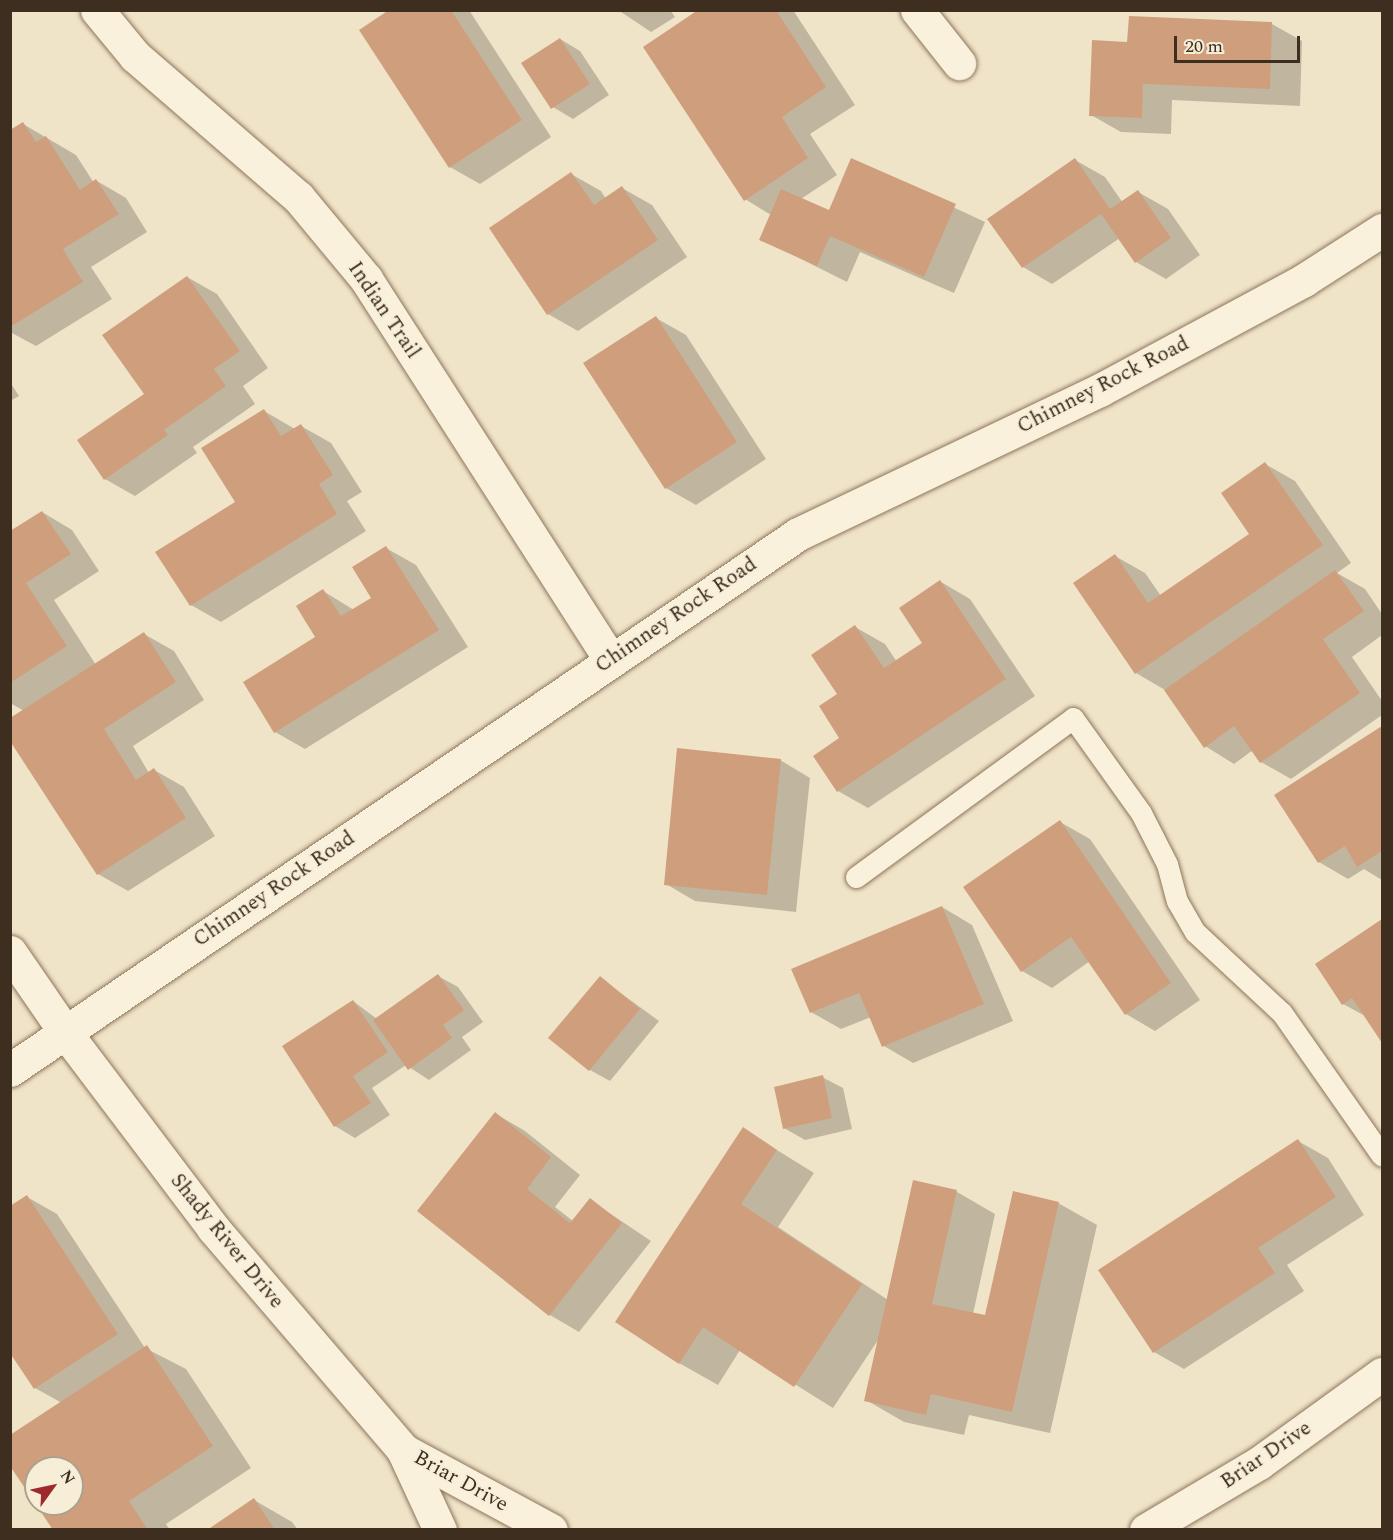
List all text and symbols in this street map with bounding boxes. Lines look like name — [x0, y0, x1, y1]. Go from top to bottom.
scale bar — [1177, 24, 1303, 62]
text: 20 m — [1185, 33, 1223, 60]
street label: Indian Trail — [342, 257, 426, 363]
street label: Chimney Rock Road — [1013, 331, 1193, 439]
street label: Chimney Rock Road — [590, 552, 762, 678]
street label: Chimney Rock Road — [188, 826, 360, 952]
street label: Shady River Drive — [165, 1168, 289, 1314]
street label: Briar Drive — [1216, 1415, 1316, 1495]
street label: Briar Drive — [409, 1445, 513, 1517]
north arrow — [24, 1456, 84, 1516]
text: N — [54, 1465, 81, 1489]

